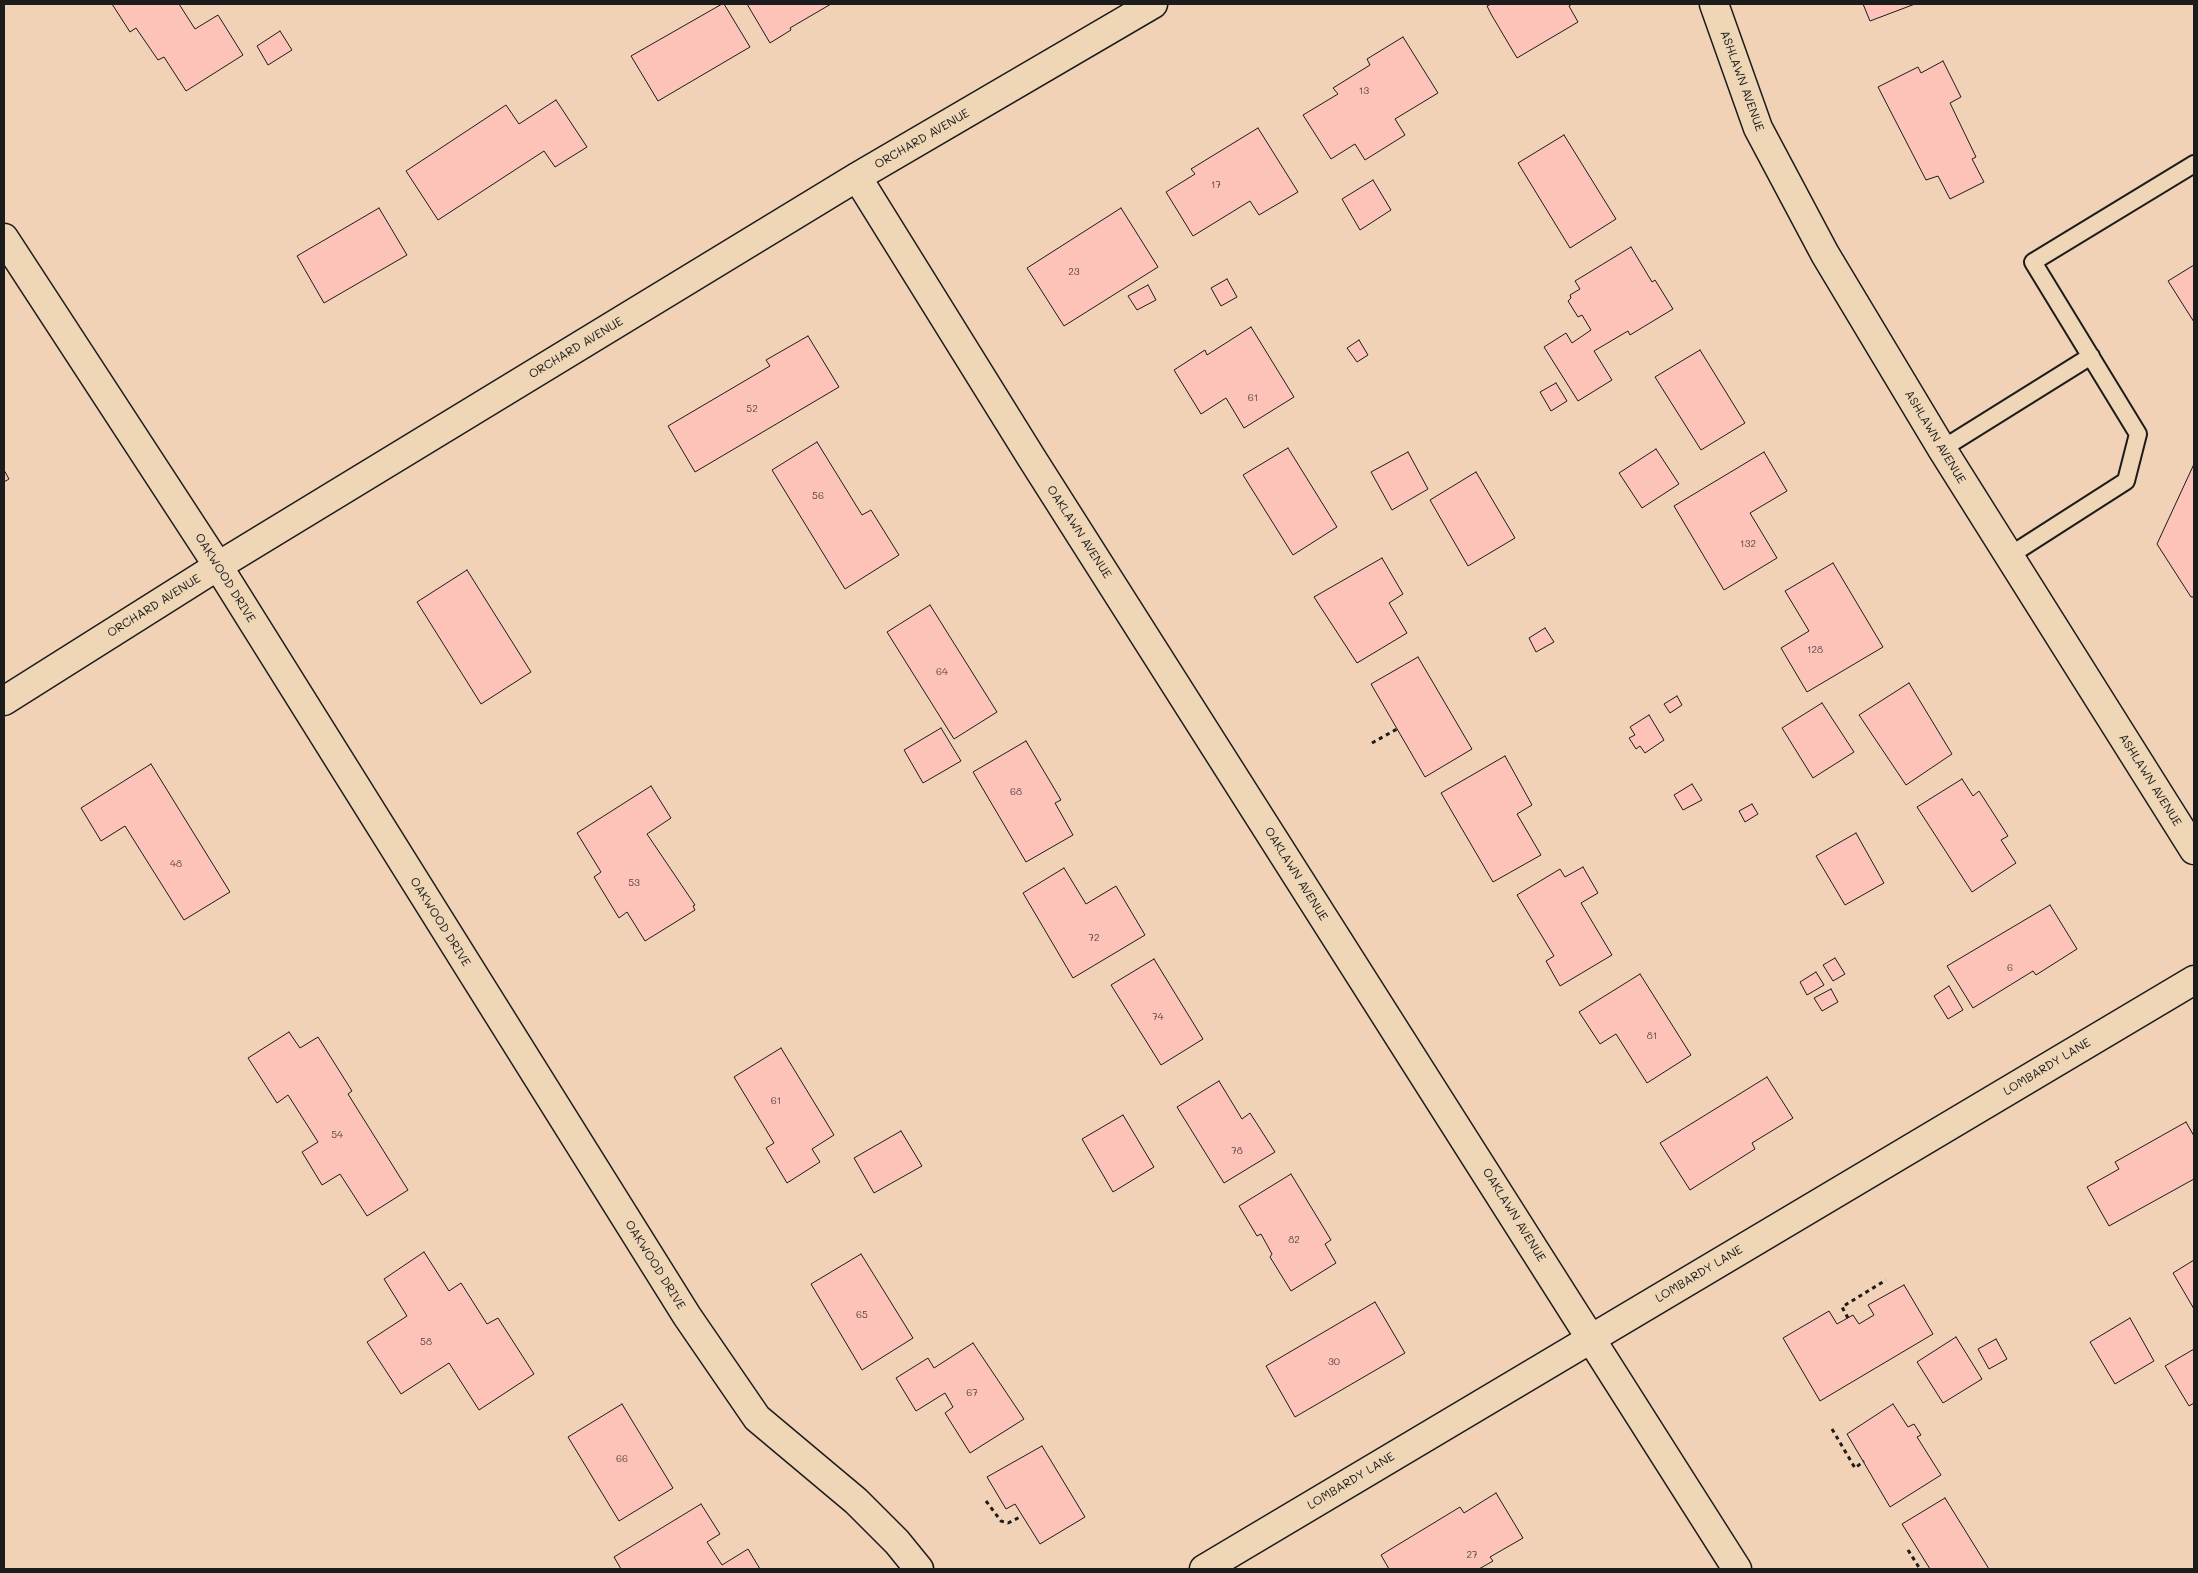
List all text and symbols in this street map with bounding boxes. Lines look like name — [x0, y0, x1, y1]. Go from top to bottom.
street label: ASHLAWN AVENUE — [1717, 29, 1767, 133]
house number: 13 — [1359, 85, 1369, 97]
street label: ORCHARD AVENUE — [872, 106, 972, 172]
house number: 17 — [1211, 179, 1221, 191]
house number: 23 — [1068, 266, 1080, 278]
street label: ORCHARD AVENUE — [526, 314, 626, 382]
street label: ASHLAWN AVENUE — [1901, 388, 1969, 486]
house number: 61 — [1248, 392, 1258, 404]
house number: 52 — [746, 403, 758, 415]
street label: OAKLAWN AVENUE — [1044, 483, 1114, 581]
house number: 56 — [812, 490, 824, 502]
street label: OAKWOOD DRIVE — [192, 531, 258, 625]
house number: 132 — [1740, 538, 1756, 550]
street label: ORCHARD AVENUE — [105, 571, 203, 641]
house number: 128 — [1807, 644, 1823, 656]
house number: 64 — [936, 666, 948, 678]
street label: ASHLAWN AVENUE — [2116, 731, 2184, 829]
house number: 68 — [1010, 786, 1022, 798]
street label: OAKLAWN AVENUE — [1261, 824, 1331, 924]
house number: 48 — [170, 858, 182, 870]
street label: OAKWOOD DRIVE — [407, 875, 473, 969]
house number: 53 — [628, 877, 640, 889]
house number: 72 — [1088, 932, 1100, 944]
house number: 6 — [2007, 962, 2013, 974]
house number: 74 — [1152, 1011, 1164, 1023]
house number: 81 — [1647, 1030, 1657, 1042]
street label: LOMBARDY LANE — [2001, 1035, 2093, 1099]
house number: 61 — [771, 1095, 781, 1107]
house number: 54 — [331, 1129, 343, 1141]
house number: 78 — [1231, 1145, 1243, 1157]
street label: OAKLAWN AVENUE — [1479, 1165, 1549, 1265]
street label: OAKWOOD DRIVE — [622, 1218, 688, 1312]
house number: 82 — [1288, 1234, 1300, 1246]
street label: LOMBARDY LANE — [1653, 1242, 1745, 1306]
house number: 65 — [856, 1309, 868, 1321]
house number: 58 — [420, 1336, 432, 1348]
house number: 30 — [1328, 1356, 1340, 1368]
house number: 67 — [966, 1387, 978, 1399]
street label: LOMBARDY LANE — [1305, 1449, 1397, 1513]
house number: 66 — [616, 1453, 628, 1465]
house number: 27 — [1466, 1549, 1478, 1561]

